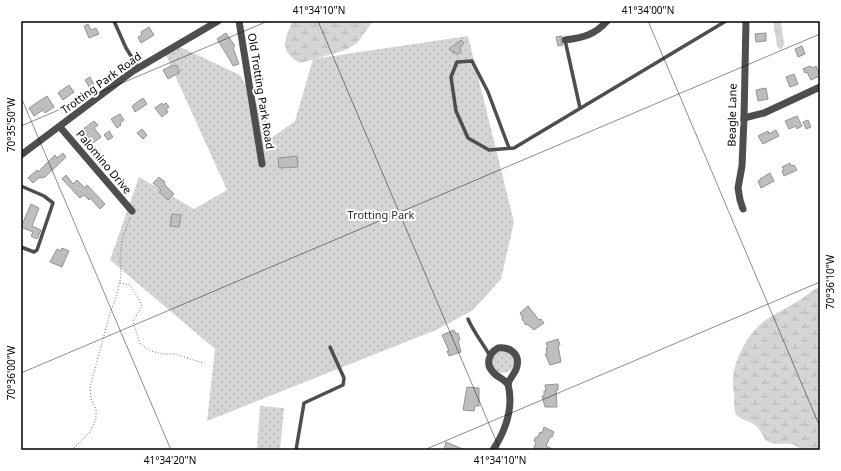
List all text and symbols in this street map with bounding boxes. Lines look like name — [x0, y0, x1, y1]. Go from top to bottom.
text: 41°34'10"N — [293, 3, 345, 17]
text: 41°34'00"N — [622, 3, 674, 17]
street label: Old Trotting Park Road — [245, 32, 278, 150]
street label: Trotting Park Road — [57, 48, 144, 117]
street label: Beagle Lane — [723, 83, 740, 147]
text: 70°35'50"W — [4, 97, 18, 152]
street label: Palomino Drive — [73, 127, 136, 197]
park label: Trotting Park — [348, 207, 415, 222]
text: 70°36'10"W — [823, 254, 837, 309]
text: 70°36'00"W — [4, 345, 18, 400]
text: 41°34'20"N — [144, 453, 196, 467]
text: 41°34'10"N — [474, 453, 526, 467]

